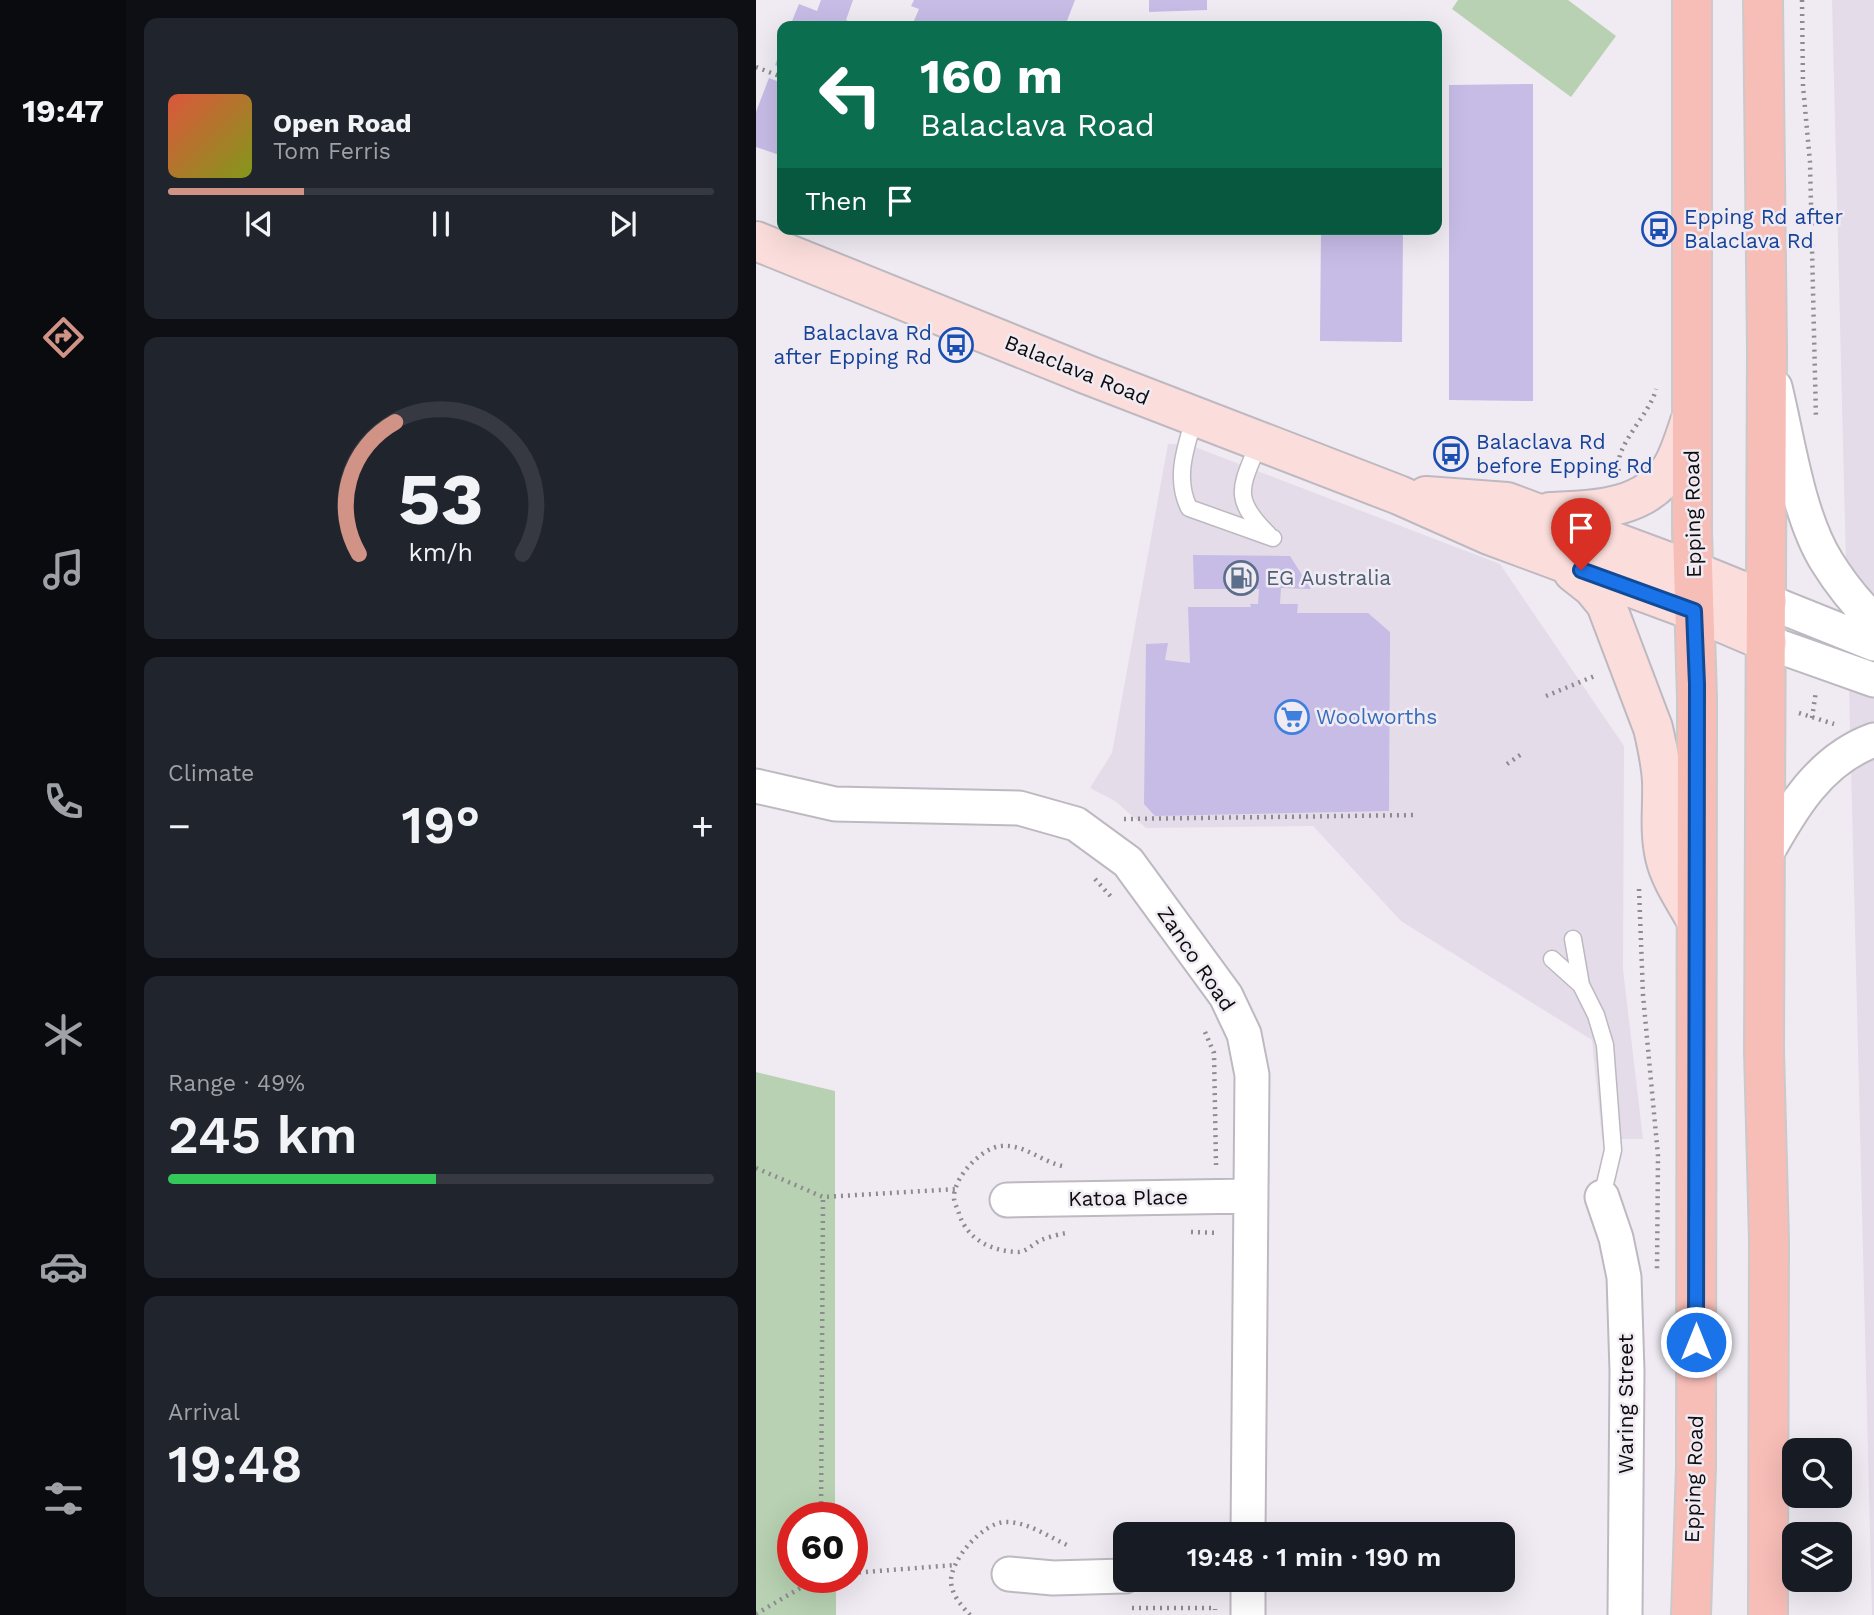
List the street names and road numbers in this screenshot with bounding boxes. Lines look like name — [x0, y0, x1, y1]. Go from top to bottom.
street label: Balaclava Road — [1001, 329, 1153, 410]
street label: Epping Road — [1679, 450, 1706, 578]
street label: Zanco Road — [1152, 902, 1241, 1016]
street label: Katoa Place — [1068, 1184, 1188, 1211]
street label: Waring Street — [1613, 1334, 1638, 1474]
street label: Epping Road — [1679, 1415, 1708, 1543]

